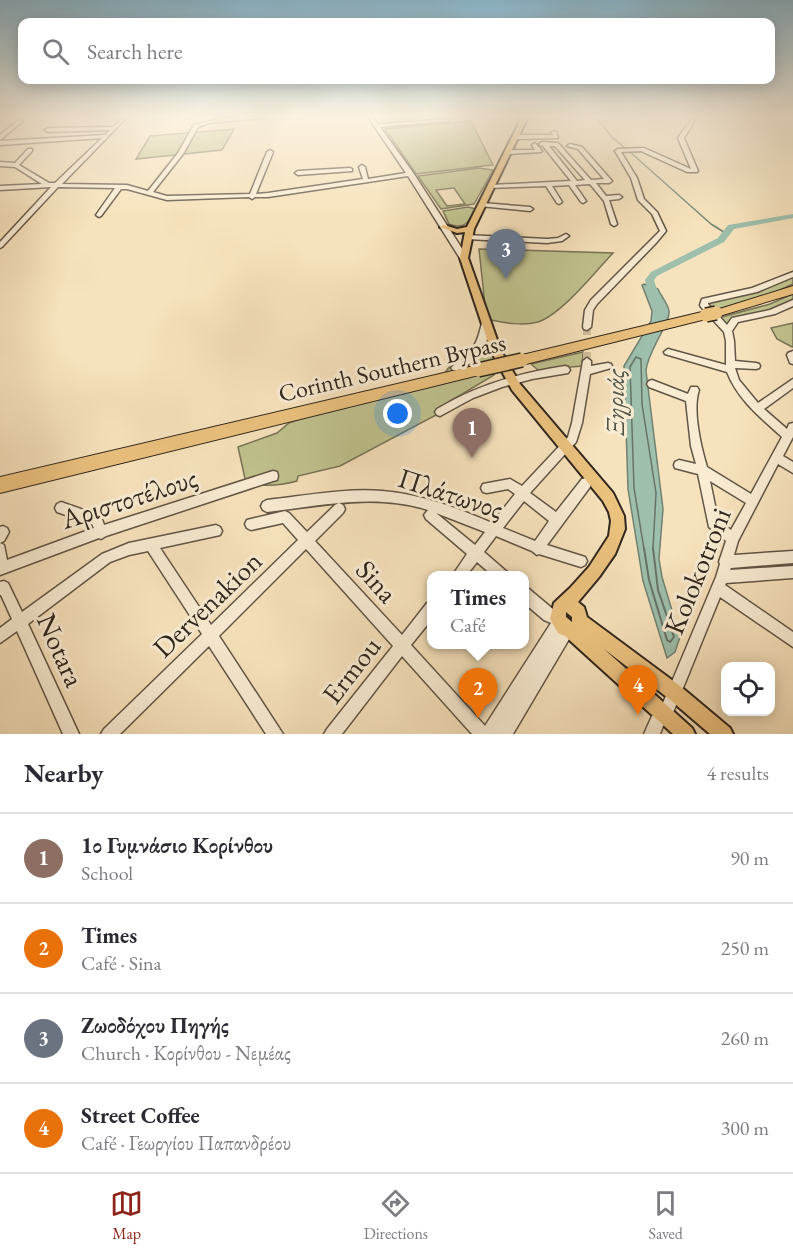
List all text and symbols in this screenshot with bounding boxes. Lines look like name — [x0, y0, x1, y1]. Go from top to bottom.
search box — [18, 18, 775, 84]
icon: search — [39, 35, 72, 68]
text: Search here — [87, 37, 182, 66]
pin: 3 — [486, 230, 526, 279]
street label: Corinth Southern Bypass — [275, 326, 509, 409]
water label: Ξηριάς — [598, 368, 632, 436]
your location — [383, 399, 412, 428]
pin: 1 — [452, 408, 492, 458]
street label: Αριστοτέλους — [55, 459, 202, 537]
street label: Πλάτωνος — [394, 459, 508, 527]
street label: Kolokotroni — [655, 502, 739, 640]
street label: Dervenakion — [145, 543, 269, 665]
street label: Sina — [348, 552, 406, 611]
popup — [427, 571, 529, 649]
text: Times — [450, 583, 506, 612]
street label: Notara — [29, 608, 93, 693]
text: Café — [450, 612, 486, 638]
street label: Ermou — [314, 629, 389, 711]
map controls — [721, 662, 775, 716]
button: locate — [721, 662, 775, 716]
pin: 4 — [618, 666, 658, 715]
pin: 2 — [458, 668, 498, 718]
text: Nearby — [24, 756, 104, 790]
text: 4 results — [706, 760, 769, 786]
text: 1ο Γυμνάσιο Κορίνθου — [81, 831, 273, 860]
text: 1 — [38, 845, 49, 871]
text: 90 m — [730, 845, 769, 871]
text: School — [81, 860, 133, 886]
text: Times — [81, 921, 137, 950]
text: 2 — [38, 935, 49, 961]
text: 250 m — [721, 935, 769, 961]
text: Café · Sina — [81, 950, 162, 976]
text: Ζωοδόχου Πηγής — [81, 1011, 229, 1040]
text: 3 — [38, 1025, 49, 1051]
text: 260 m — [721, 1025, 769, 1051]
text: Church · Κορίνθου - Νεμέας — [81, 1040, 291, 1066]
text: Street Coffee — [81, 1101, 200, 1130]
text: 4 — [38, 1115, 49, 1141]
text: 300 m — [721, 1115, 769, 1141]
text: Café · Γεωργίου Παπανδρέου — [81, 1130, 291, 1156]
tab: Map — [110, 1187, 143, 1244]
tab: Directions — [364, 1187, 428, 1244]
tab: Saved — [648, 1187, 683, 1244]

